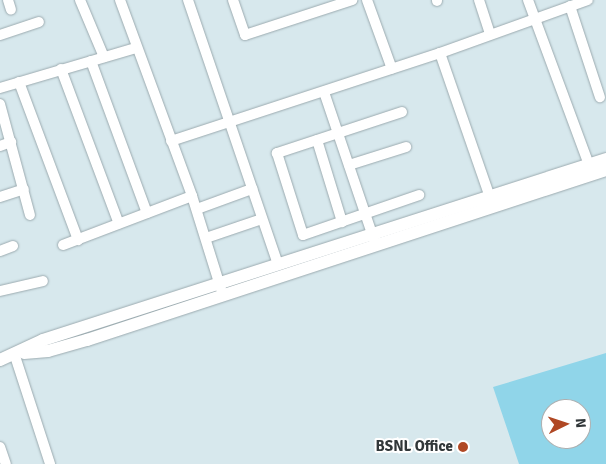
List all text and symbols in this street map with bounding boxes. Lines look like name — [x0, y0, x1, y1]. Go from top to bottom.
north arrow — [541, 399, 591, 449]
text: N — [572, 418, 589, 428]
place label: BSNL Office — [376, 438, 453, 456]
marker: BSNL Office — [457, 441, 469, 453]

